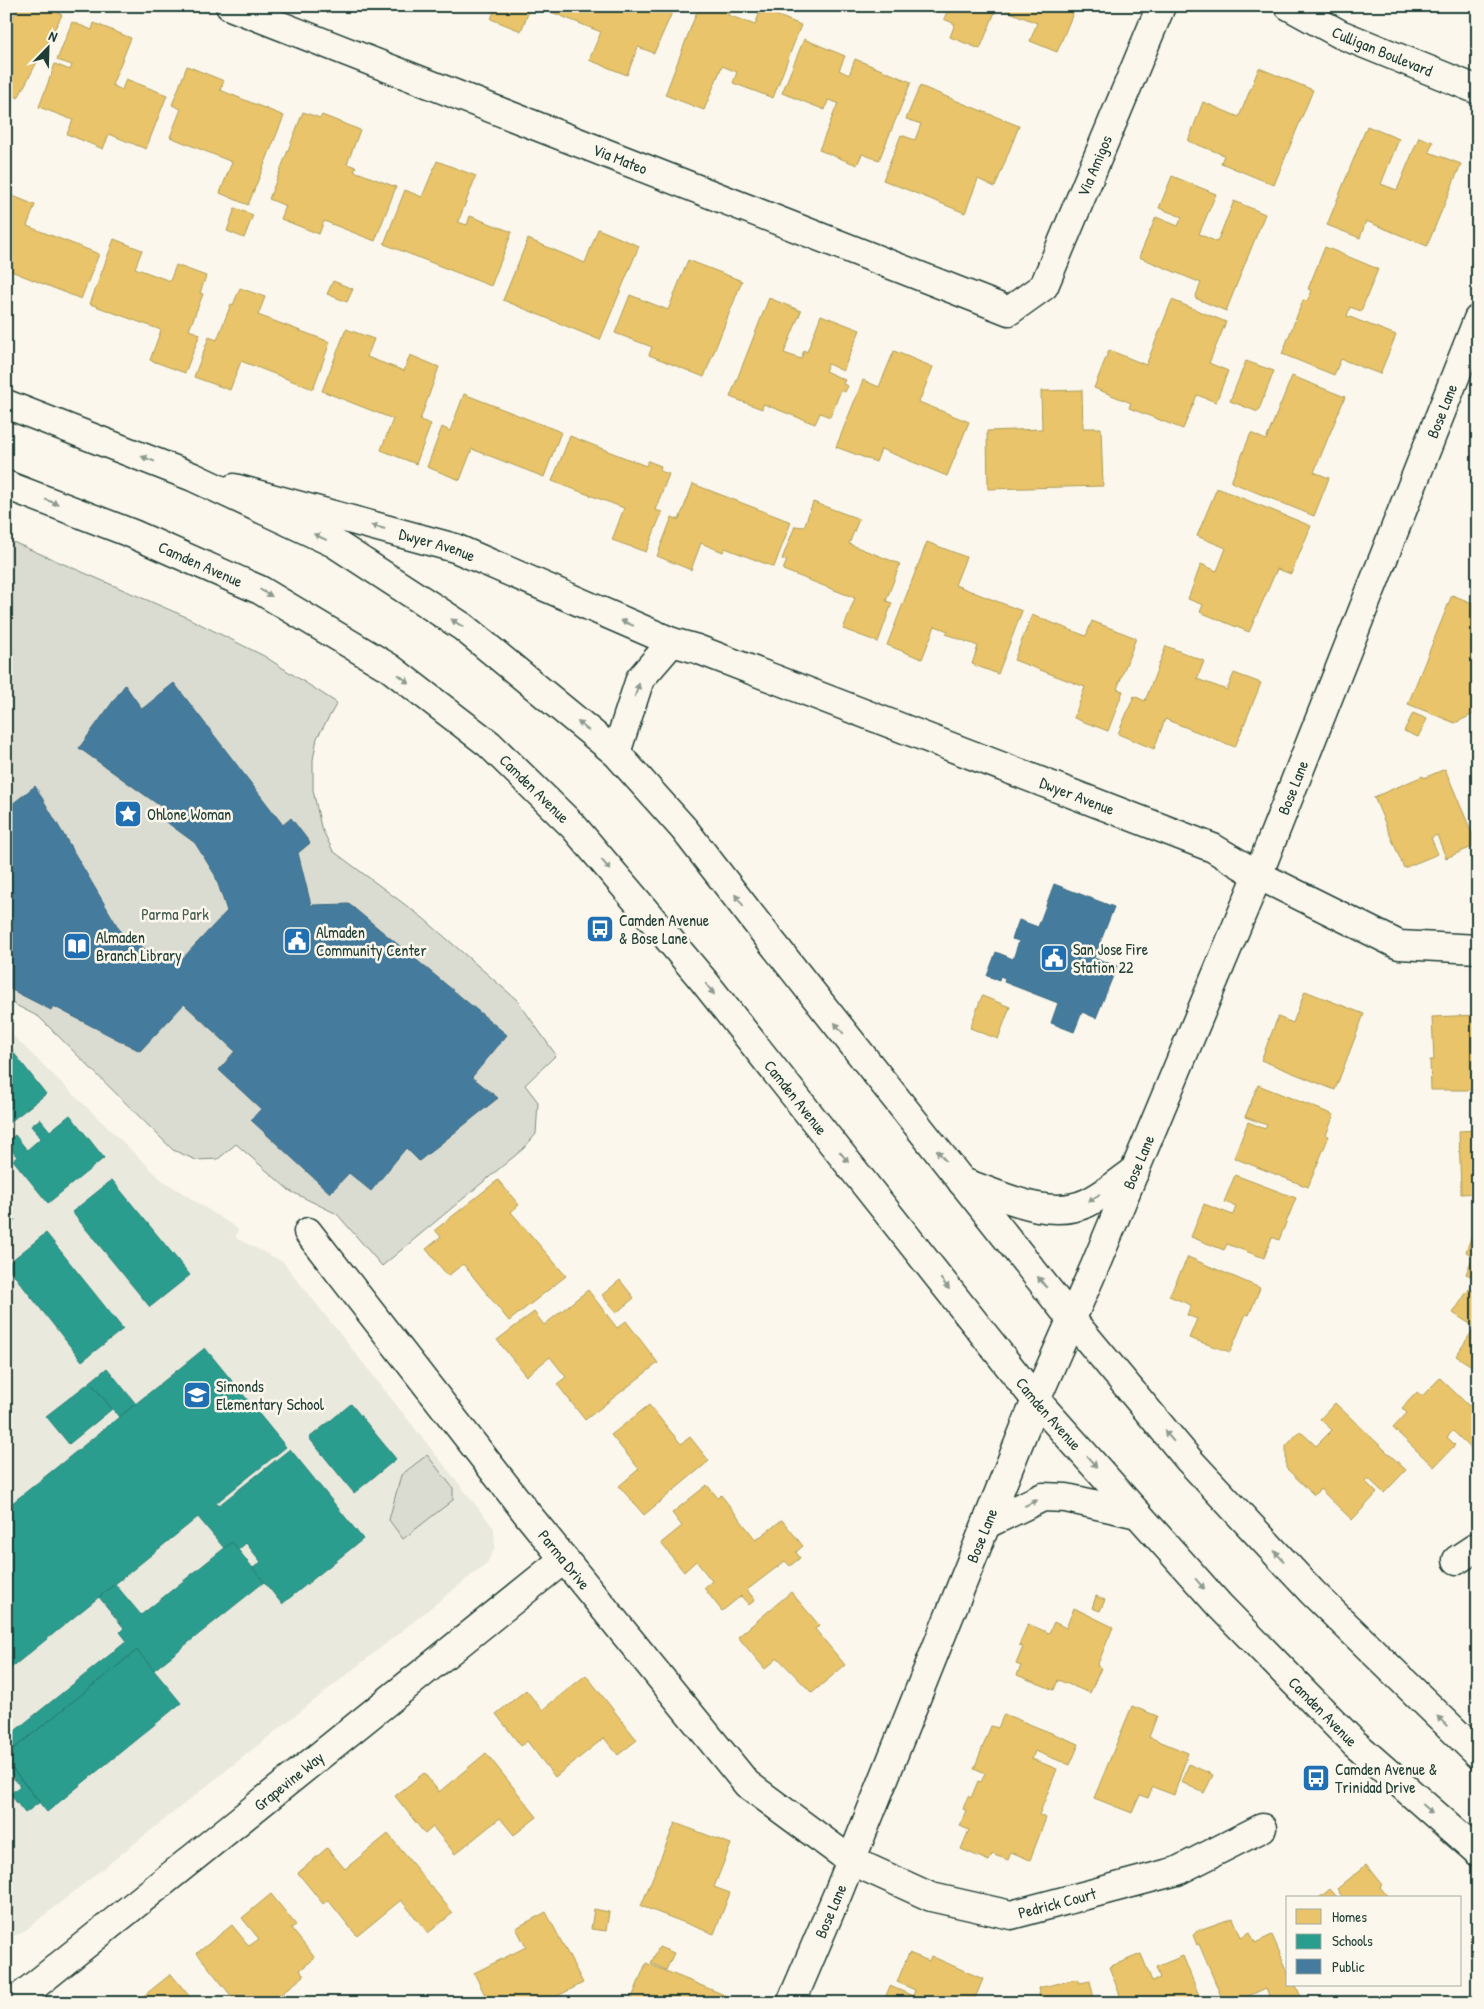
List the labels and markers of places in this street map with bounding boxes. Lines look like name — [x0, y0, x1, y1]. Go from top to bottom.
place icon: Ohlone Woman — [113, 799, 143, 829]
place label: Ohlone Woman — [147, 803, 231, 825]
place label: Camden Avenue & Bose Lane — [619, 909, 710, 949]
bus stop icon: Camden Avenue & Bose Lane — [585, 914, 615, 944]
place label: Almaden Community Center — [316, 921, 427, 961]
place label: Almaden Branch Library — [96, 926, 182, 966]
public building icon: Almaden Community Center — [282, 926, 312, 956]
library icon: Almaden Branch Library — [62, 931, 92, 961]
place label: San Jose Fire Station 22 — [1073, 938, 1149, 978]
public building icon: San Jose Fire Station 22 — [1039, 943, 1069, 973]
place label: Simonds Elementary School — [216, 1375, 325, 1415]
school or university icon: Simonds Elementary School — [182, 1380, 212, 1410]
place label: Camden Avenue & Trinidad Drive — [1335, 1758, 1437, 1798]
bus stop icon: Camden Avenue & Trinidad Drive — [1301, 1763, 1331, 1793]

